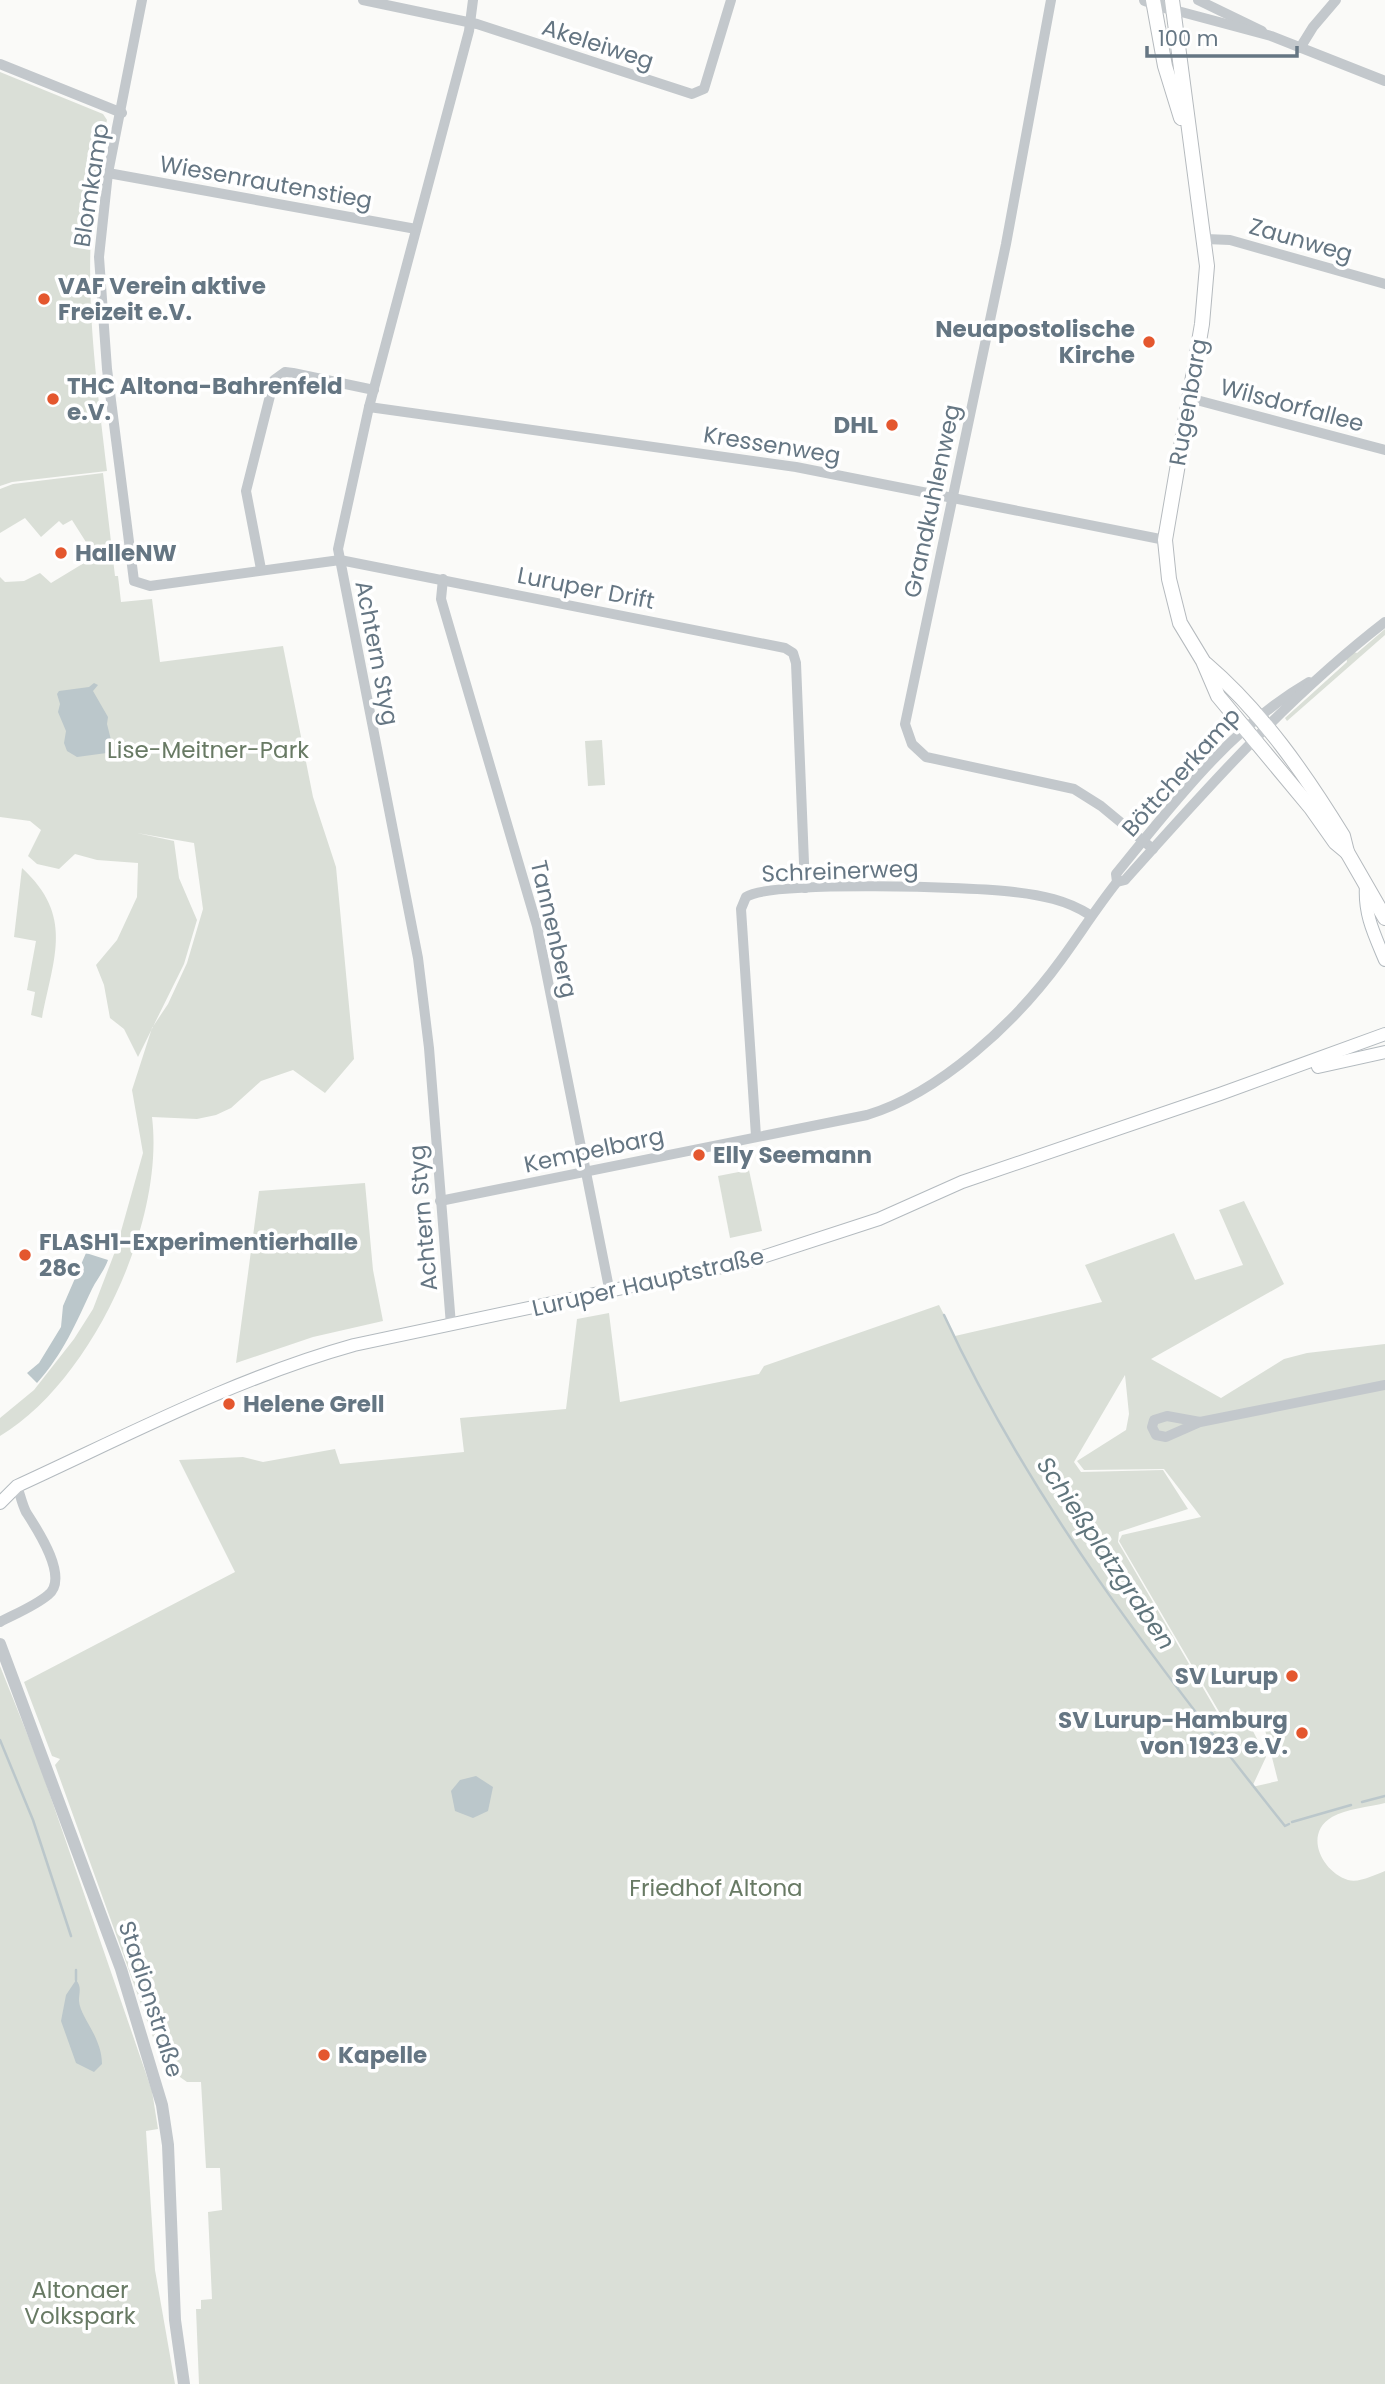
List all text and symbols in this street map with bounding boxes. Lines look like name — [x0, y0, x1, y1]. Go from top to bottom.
street label: Akeleiweg — [538, 11, 658, 77]
scale bar — [1147, 14, 1298, 58]
text: 100 m — [1158, 24, 1218, 53]
street label: Blomkamp — [65, 121, 117, 249]
street label: Wiesenrautenstieg — [157, 148, 375, 216]
street label: Zaunweg — [1246, 210, 1356, 270]
place label: VAF Verein aktive Freizeit e.V. — [58, 270, 266, 328]
marker: VAF Verein aktive Freizeit e.V. — [36, 291, 52, 307]
place label: Neuapostolische Kirche — [935, 313, 1135, 371]
marker: Neuapostolische Kirche — [1141, 334, 1157, 350]
street label: Rugenbarg — [1161, 336, 1215, 468]
place label: THC Altona-Bahrenfeld e.V. — [67, 370, 343, 428]
street label: Wilsdorfallee — [1217, 370, 1367, 440]
marker: THC Altona-Bahrenfeld e.V. — [45, 391, 61, 407]
street label: Grandkuhlenweg — [896, 401, 968, 601]
place label: DHL — [833, 409, 878, 441]
marker: DHL — [884, 417, 900, 433]
street label: Kressenweg — [701, 418, 843, 472]
place label: HalleNW — [75, 537, 177, 569]
marker: HalleNW — [53, 545, 69, 561]
street label: Luruper Drift — [515, 559, 657, 617]
street label: Achtern Styg — [347, 578, 407, 728]
street label: Böttcherkamp — [1114, 700, 1248, 844]
park label: Lise-Meitner-Park — [107, 734, 309, 766]
street label: Schreinerweg — [761, 852, 919, 890]
street label: Tannenberg — [523, 857, 585, 1001]
street label: Kempelbarg — [521, 1120, 667, 1180]
place label: Elly Seemann — [713, 1139, 872, 1171]
street label: Achtern Styg — [401, 1144, 445, 1292]
marker: Elly Seemann — [691, 1147, 707, 1163]
place label: FLASH1-Experimentierhalle 28c — [39, 1226, 358, 1284]
street label: Luruper Hauptstraße — [529, 1240, 767, 1324]
marker: FLASH1-Experimentierhalle 28c — [17, 1247, 33, 1263]
place label: Helene Grell — [243, 1388, 385, 1420]
marker: Helene Grell — [221, 1396, 237, 1412]
water label: Schießplatzgraben — [1029, 1450, 1183, 1656]
place label: SV Lurup — [1175, 1660, 1278, 1692]
marker: SV Lurup — [1284, 1668, 1300, 1684]
place label: SV Lurup-Hamburg von 1923 e.V. — [1058, 1704, 1288, 1762]
marker: SV Lurup-Hamburg von 1923 e.V. — [1294, 1725, 1310, 1741]
park label: Friedhof Altona — [629, 1872, 803, 1904]
street label: Stadionstraße — [111, 1917, 191, 2081]
place label: Kapelle — [338, 2039, 427, 2071]
marker: Kapelle — [316, 2047, 332, 2063]
park label: Altonaer Volkspark — [24, 2274, 136, 2332]

